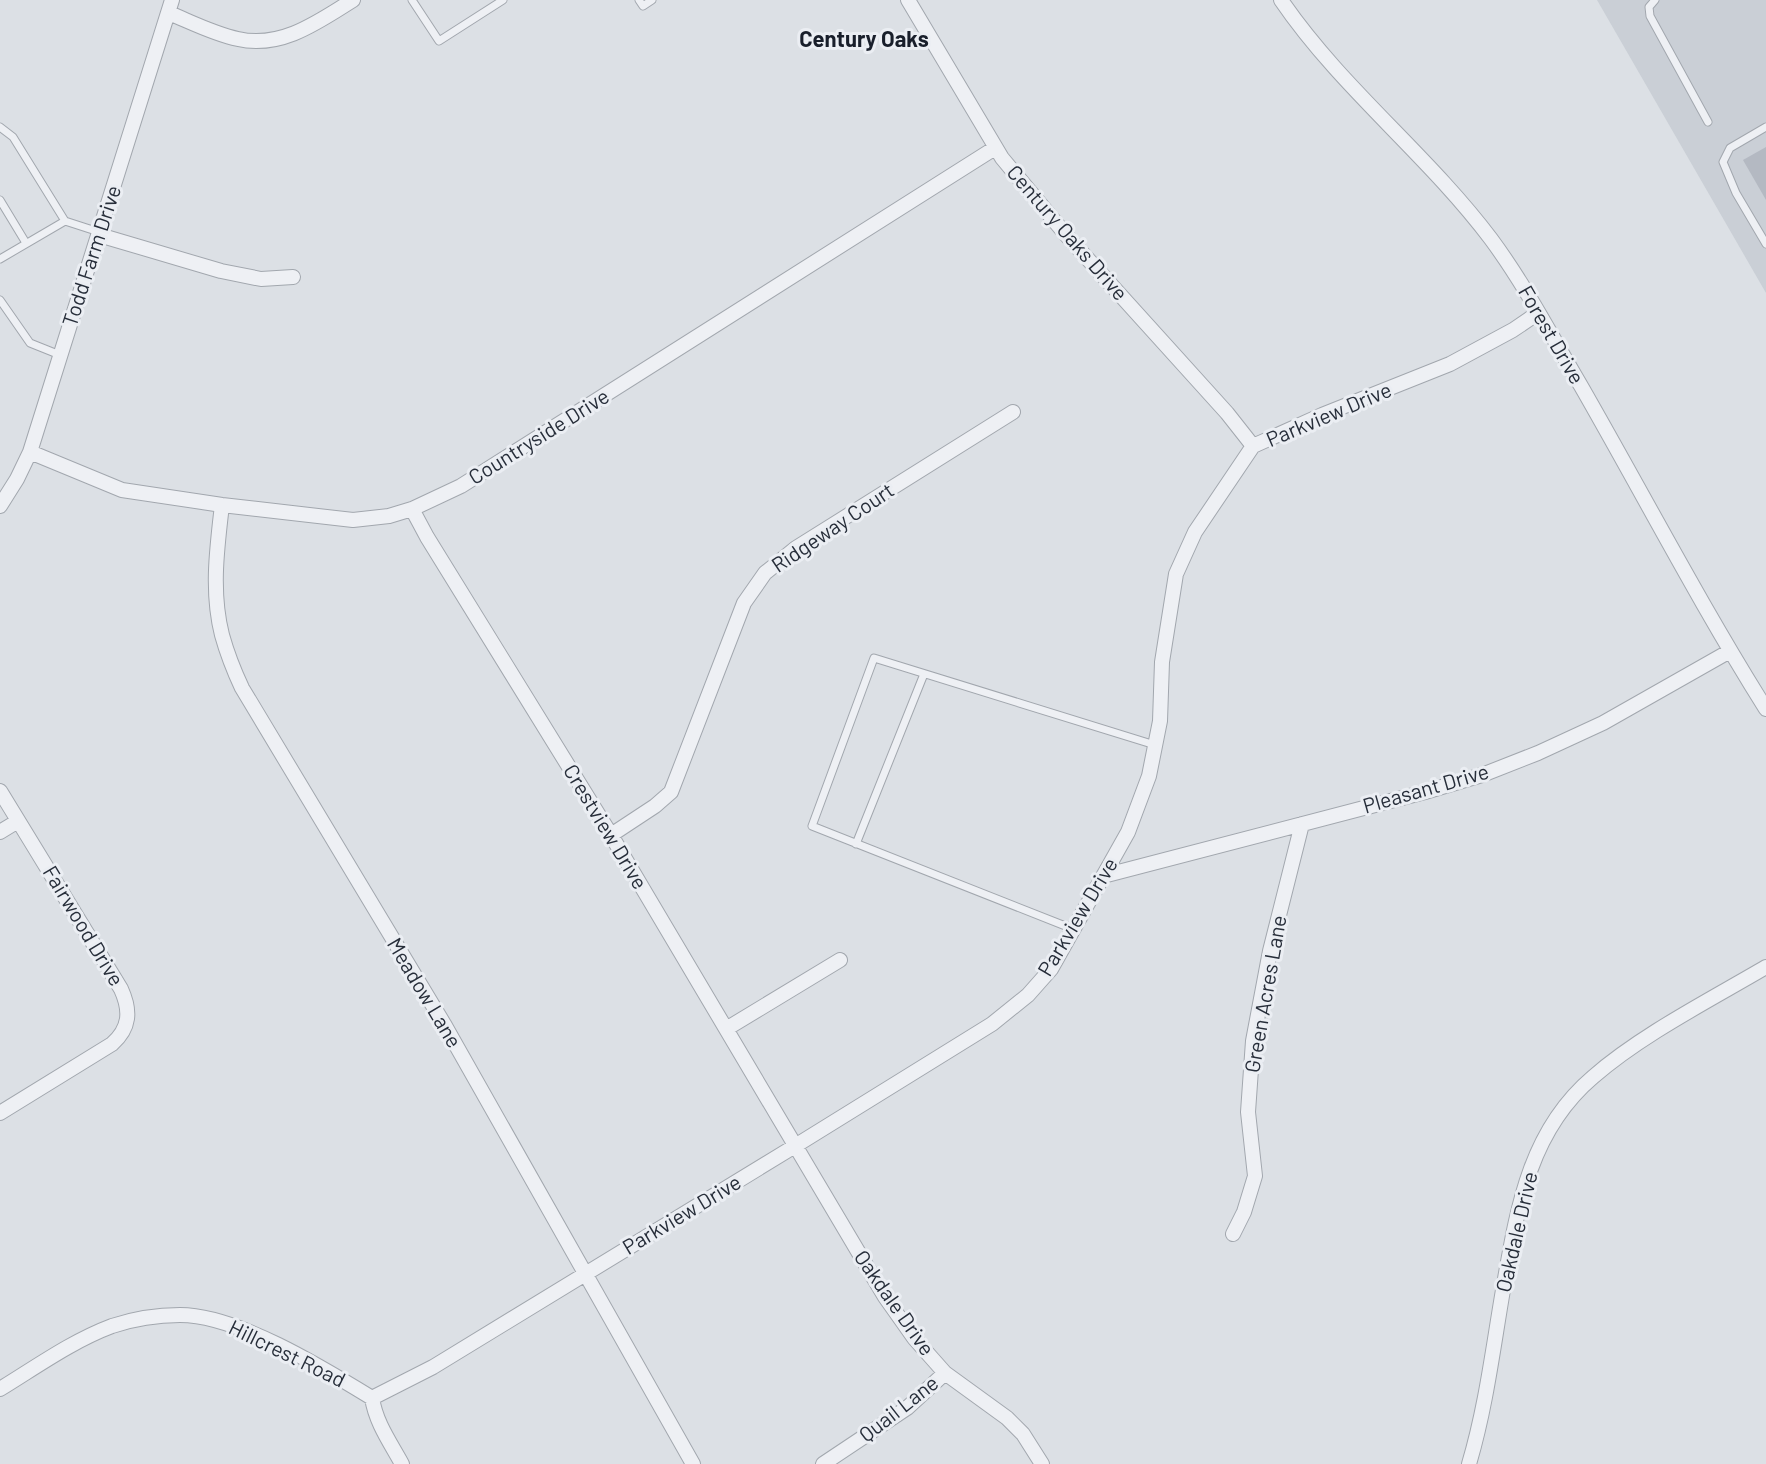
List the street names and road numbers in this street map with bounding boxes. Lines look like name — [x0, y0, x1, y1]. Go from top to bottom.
street label: Century Oaks Drive — [1002, 159, 1134, 305]
street label: Todd Farm Drive — [56, 182, 125, 329]
street label: Forest Drive — [1514, 280, 1591, 388]
street label: Parkview Drive — [1262, 376, 1395, 451]
street label: Countryside Drive — [463, 383, 613, 489]
street label: Ridgeway Court — [766, 477, 898, 577]
street label: Pleasant Drive — [1360, 758, 1491, 817]
street label: Crestview Drive — [559, 759, 653, 893]
street label: Parkview Drive — [1032, 853, 1122, 980]
street label: Fairwood Drive — [39, 861, 130, 990]
street label: Green Acres Lane — [1238, 913, 1291, 1074]
street label: Meadow Lane — [383, 933, 468, 1052]
street label: Parkview Drive — [618, 1169, 745, 1259]
street label: Oakdale Drive — [1490, 1169, 1542, 1294]
street label: Oakdale Drive — [850, 1245, 941, 1360]
street label: Hillcrest Road — [225, 1314, 350, 1392]
street label: Quail Lane — [854, 1369, 943, 1446]

